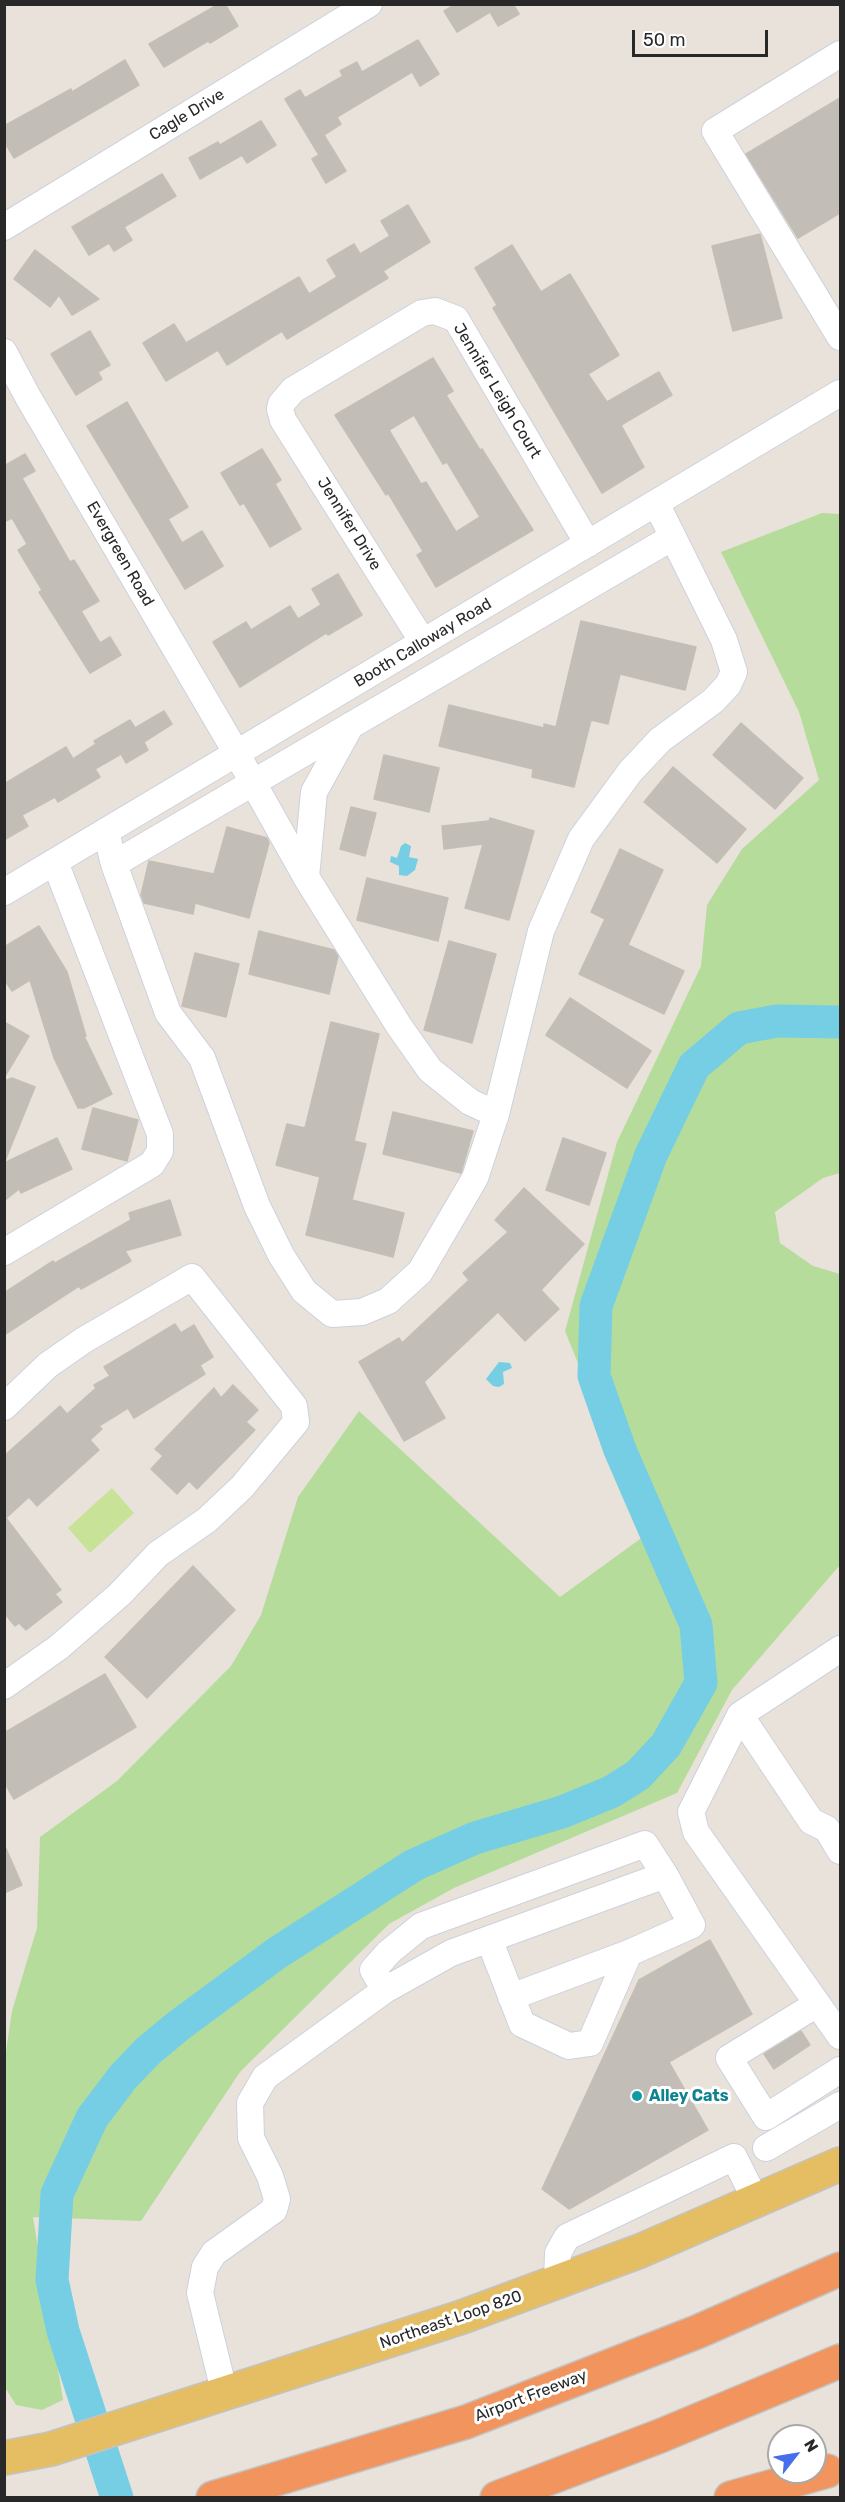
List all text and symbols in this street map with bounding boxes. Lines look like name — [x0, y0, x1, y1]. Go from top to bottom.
scale bar — [635, 18, 772, 56]
text: 50 m — [643, 29, 686, 51]
street label: Cagle Drive — [146, 85, 228, 145]
street label: Jennifer Leigh Court — [449, 320, 545, 462]
street label: Jennifer Drive — [313, 474, 385, 574]
street label: Evergreen Road — [82, 498, 158, 610]
street label: Booth Calloway Road — [351, 594, 495, 692]
place label: Alley Cats — [649, 2086, 729, 2106]
marker: Alley Cats — [630, 2089, 644, 2103]
street label: Northeast Loop 820 — [377, 2287, 525, 2353]
street label: Airport Freeway — [472, 2366, 590, 2426]
north arrow — [767, 2424, 827, 2484]
text: N — [800, 2436, 822, 2455]

